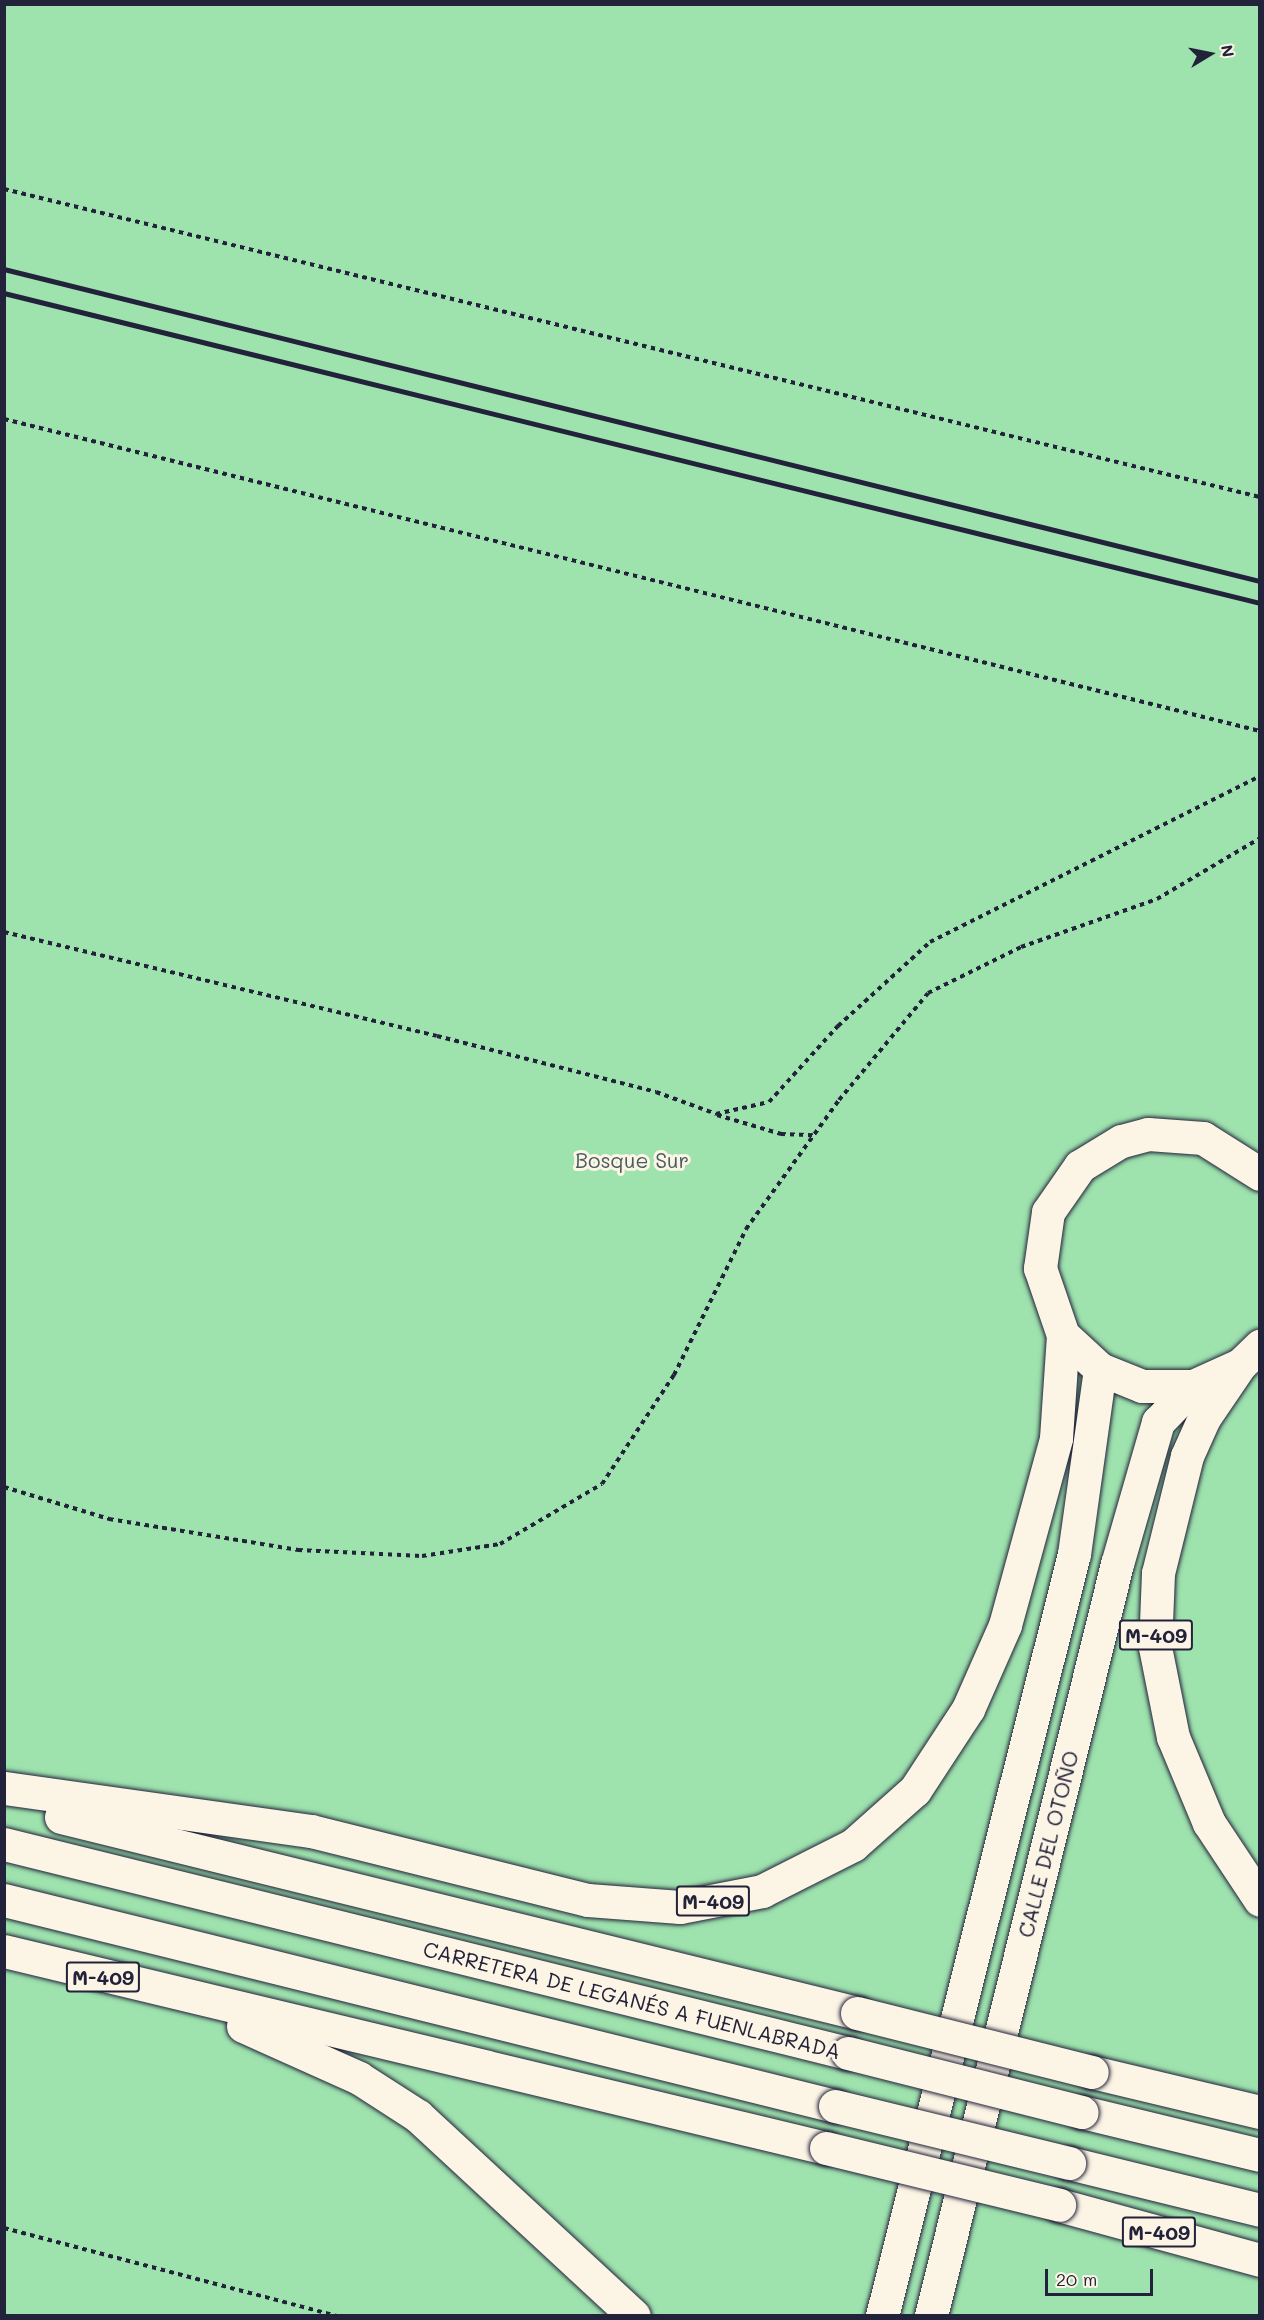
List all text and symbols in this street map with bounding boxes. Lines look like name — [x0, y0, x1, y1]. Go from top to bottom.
north arrow — [1180, 24, 1240, 84]
text: N — [1217, 43, 1240, 59]
park label: Bosque Sur — [575, 1147, 689, 1173]
road number: M-409 — [1118, 1618, 1194, 1652]
street label: CALLE DEL OTOÑO — [1013, 1748, 1083, 1940]
road number: M-409 — [676, 1884, 750, 1918]
street label: CARRETERA DE LEGANÉS A FUENLABRADA — [421, 1936, 843, 2064]
road number: M-409 — [66, 1960, 140, 1994]
road number: M-409 — [1122, 2215, 1196, 2249]
scale bar — [1048, 2257, 1156, 2295]
text: 20 m — [1056, 2267, 1097, 2291]

